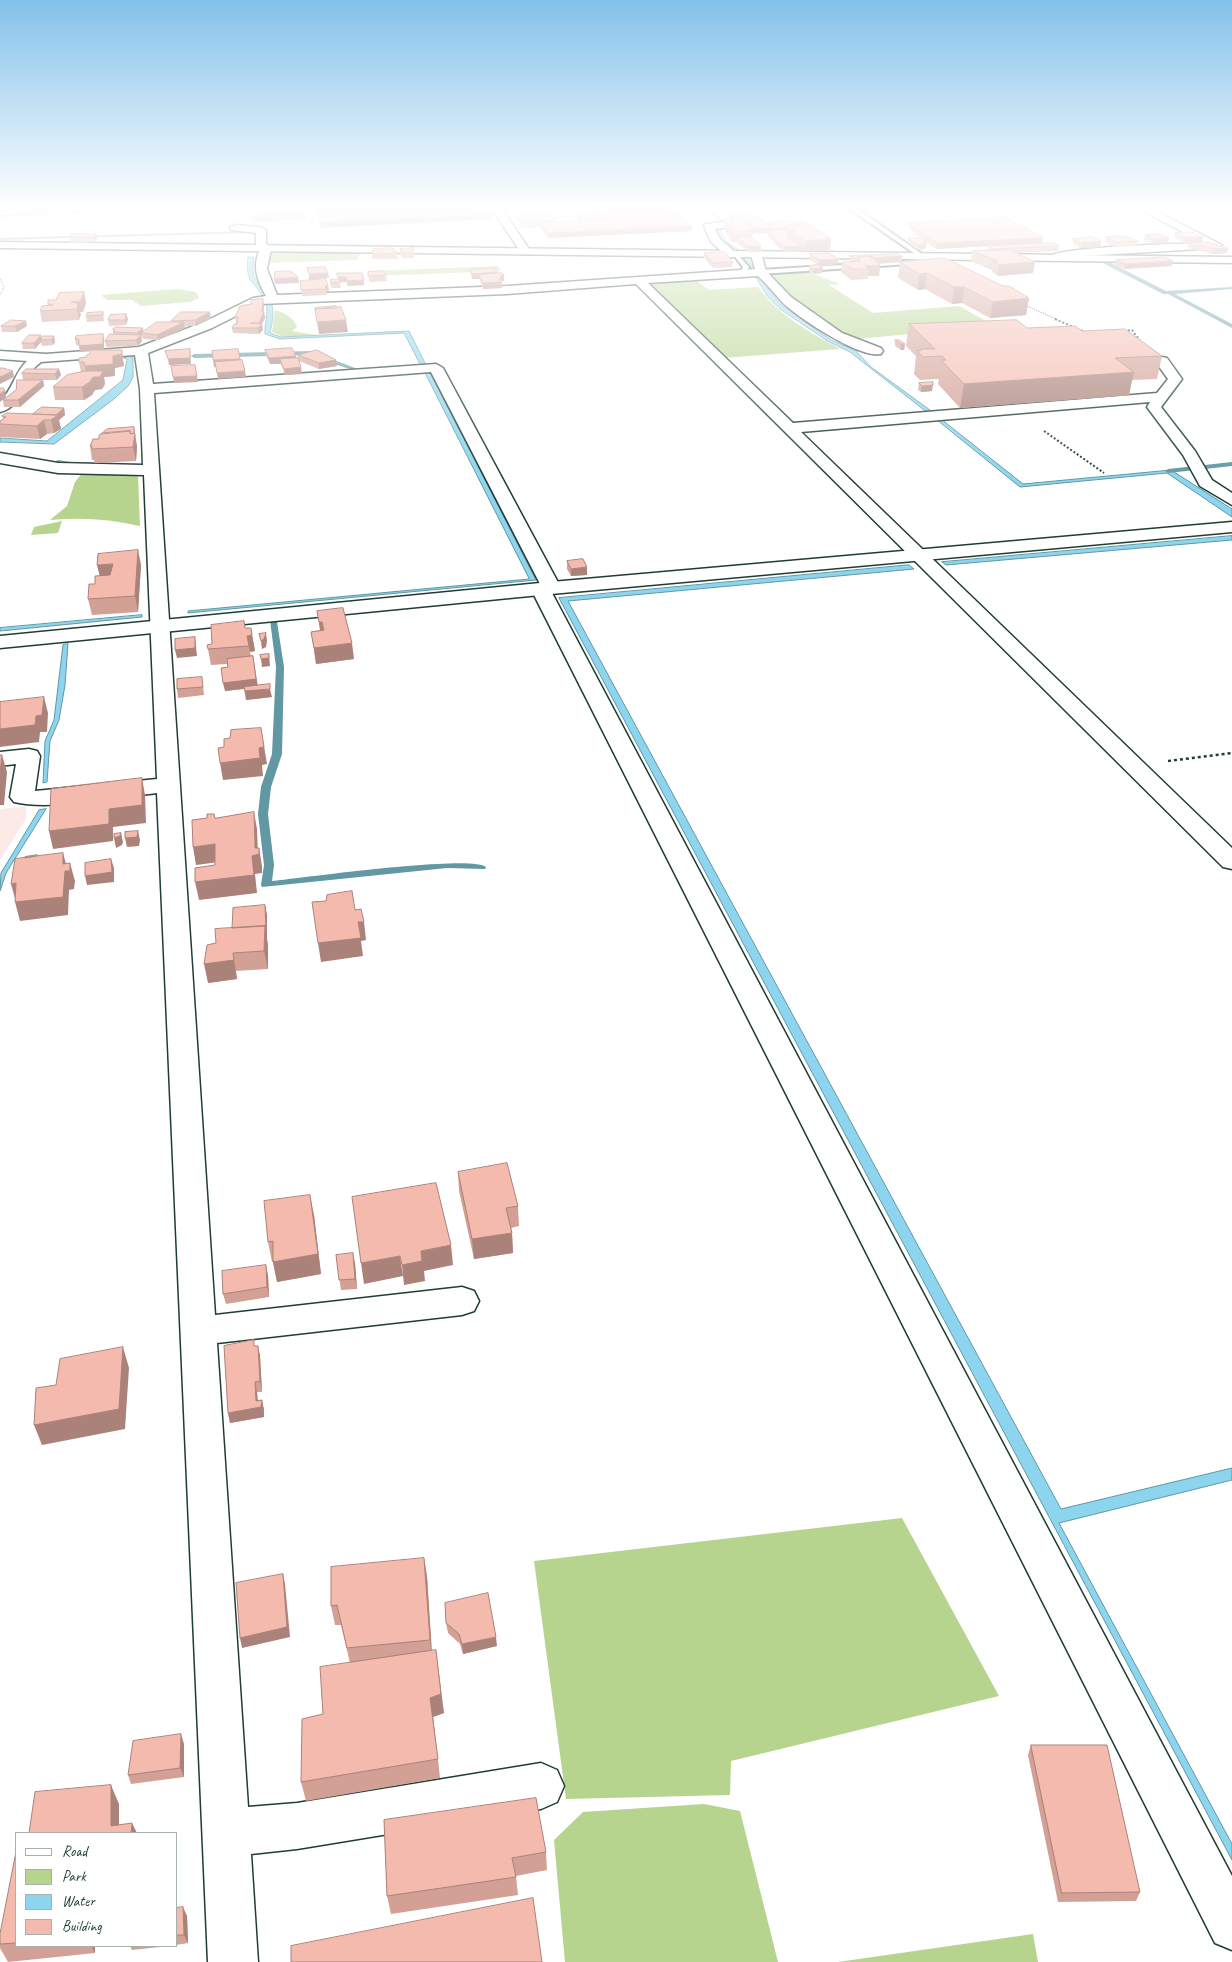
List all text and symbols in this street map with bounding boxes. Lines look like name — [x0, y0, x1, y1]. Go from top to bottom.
legend — [15, 1832, 178, 1947]
text: Road — [62, 1842, 87, 1861]
text: Park — [62, 1867, 86, 1886]
text: Water — [62, 1892, 95, 1911]
text: Building — [62, 1917, 101, 1936]

